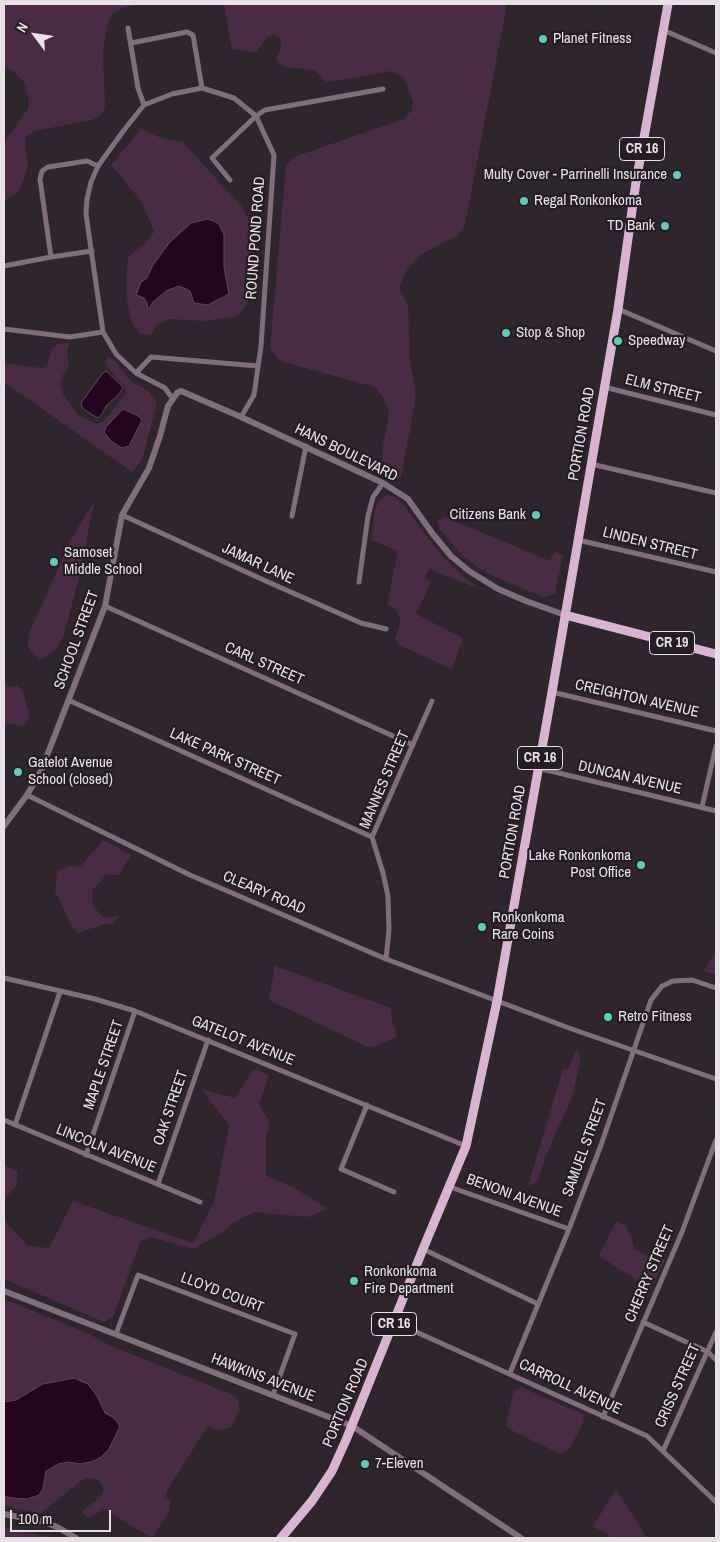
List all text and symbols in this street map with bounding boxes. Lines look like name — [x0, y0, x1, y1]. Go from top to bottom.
north arrow — [10, 10, 60, 60]
text: N — [12, 19, 32, 35]
place label: Planet Fitness — [553, 30, 632, 48]
marker: Planet Fitness — [537, 33, 549, 45]
road number: CR 16 — [620, 138, 664, 160]
place label: Multy Cover - Parrinelli Insurance — [484, 166, 667, 184]
marker: Multy Cover - Parrinelli Insurance — [671, 169, 683, 181]
street label: ROUND POND ROAD — [243, 176, 269, 300]
place label: Regal Ronkonkoma — [534, 192, 642, 210]
marker: Regal Ronkonkoma — [518, 195, 530, 207]
place label: TD Bank — [607, 217, 655, 235]
marker: TD Bank — [659, 220, 671, 232]
place label: Stop & Shop — [516, 324, 585, 342]
marker: Stop & Shop — [500, 327, 512, 339]
place label: Speedway — [628, 332, 685, 350]
marker: Speedway — [612, 335, 624, 347]
street label: ELM STREET — [623, 371, 703, 407]
street label: PORTION ROAD — [565, 386, 599, 482]
street label: HANS BOULEVARD — [291, 420, 401, 486]
place label: Citizens Bank — [449, 506, 526, 524]
marker: Citizens Bank — [530, 509, 542, 521]
street label: LINDEN STREET — [601, 524, 699, 564]
street label: JAMAR LANE — [219, 540, 297, 588]
place label: Samoset Middle School — [64, 544, 142, 579]
marker: Samoset Middle School — [48, 556, 60, 568]
street label: SCHOOL STREET — [51, 588, 103, 692]
road number: CR 19 — [650, 632, 694, 654]
street label: CARL STREET — [222, 639, 306, 689]
street label: CREIGHTON AVENUE — [573, 676, 701, 722]
street label: LAKE PARK STREET — [167, 724, 283, 790]
street label: MANNES STREET — [356, 728, 414, 832]
road number: CR 16 — [518, 746, 562, 770]
place label: Gatelot Avenue School (closed) — [28, 754, 113, 789]
street label: DUNCAN AVENUE — [576, 757, 684, 799]
marker: Gatelot Avenue School (closed) — [12, 766, 24, 778]
street label: PORTION ROAD — [496, 784, 530, 880]
place label: Lake Ronkonkoma Post Office — [528, 847, 631, 882]
marker: Lake Ronkonkoma Post Office — [635, 859, 647, 871]
street label: CLEARY ROAD — [220, 868, 308, 918]
place label: Ronkonkoma Rare Coins — [492, 909, 564, 944]
marker: Ronkonkoma Rare Coins — [476, 921, 488, 933]
place label: Retro Fitness — [618, 1008, 692, 1026]
marker: Retro Fitness — [602, 1011, 614, 1023]
street label: GATELOT AVENUE — [189, 1012, 297, 1070]
street label: MAPLE STREET — [80, 1018, 128, 1112]
street label: OAK STREET — [150, 1068, 192, 1148]
street label: SAMUEL STREET — [559, 1097, 611, 1199]
street label: LINCOLN AVENUE — [53, 1121, 159, 1177]
street label: BENONI AVENUE — [464, 1170, 564, 1222]
street label: CHERRY STREET — [621, 1223, 679, 1325]
place label: Ronkonkoma Fire Department — [364, 1263, 454, 1298]
street label: LLOYD COURT — [178, 1269, 266, 1317]
marker: Ronkonkoma Fire Department — [348, 1275, 360, 1287]
road number: CR 16 — [372, 1312, 416, 1336]
street label: CRISS STREET — [652, 1341, 704, 1431]
street label: HAWKINS AVENUE — [208, 1350, 318, 1406]
street label: CARROLL AVENUE — [516, 1355, 624, 1419]
street label: PORTION ROAD — [319, 1356, 373, 1450]
place label: 7-Eleven — [375, 1455, 424, 1473]
marker: 7-Eleven — [359, 1458, 371, 1470]
scale bar — [12, 1500, 114, 1532]
text: 100 m — [18, 1508, 52, 1529]

